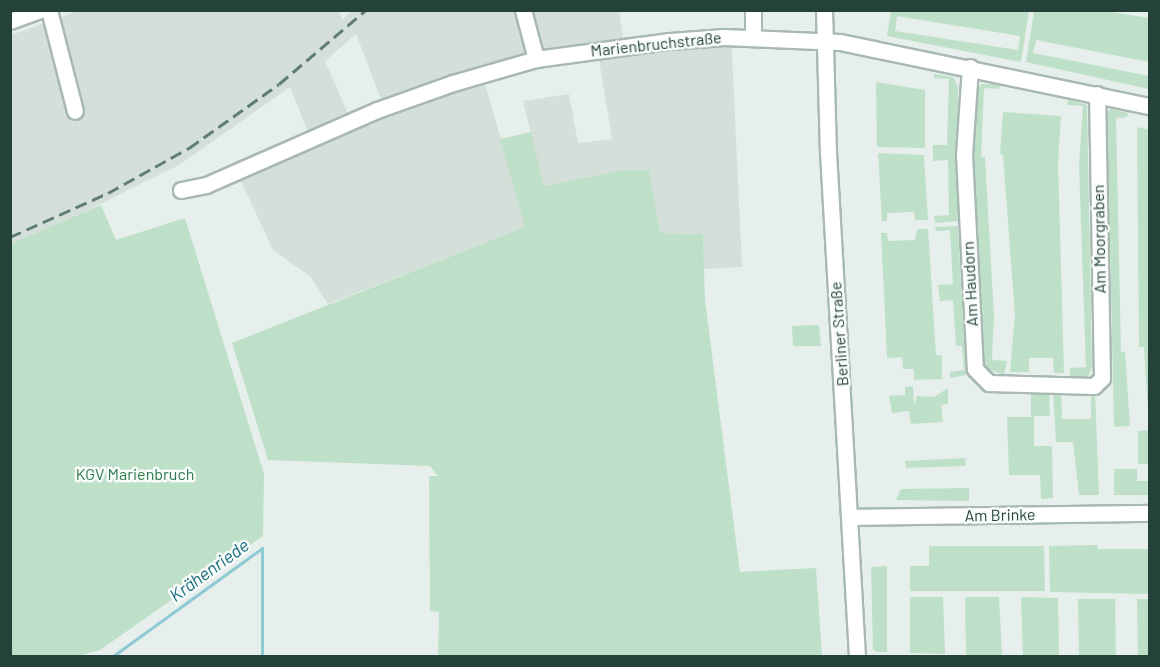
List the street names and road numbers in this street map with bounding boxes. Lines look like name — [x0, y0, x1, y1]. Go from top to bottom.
street label: Marienbruchstraße — [590, 28, 722, 60]
street label: Am Moorgraben — [1088, 184, 1110, 294]
street label: Am Haudorn — [958, 241, 982, 327]
street label: Berliner Straße — [826, 281, 852, 387]
street label: Am Brinke — [964, 505, 1036, 525]

